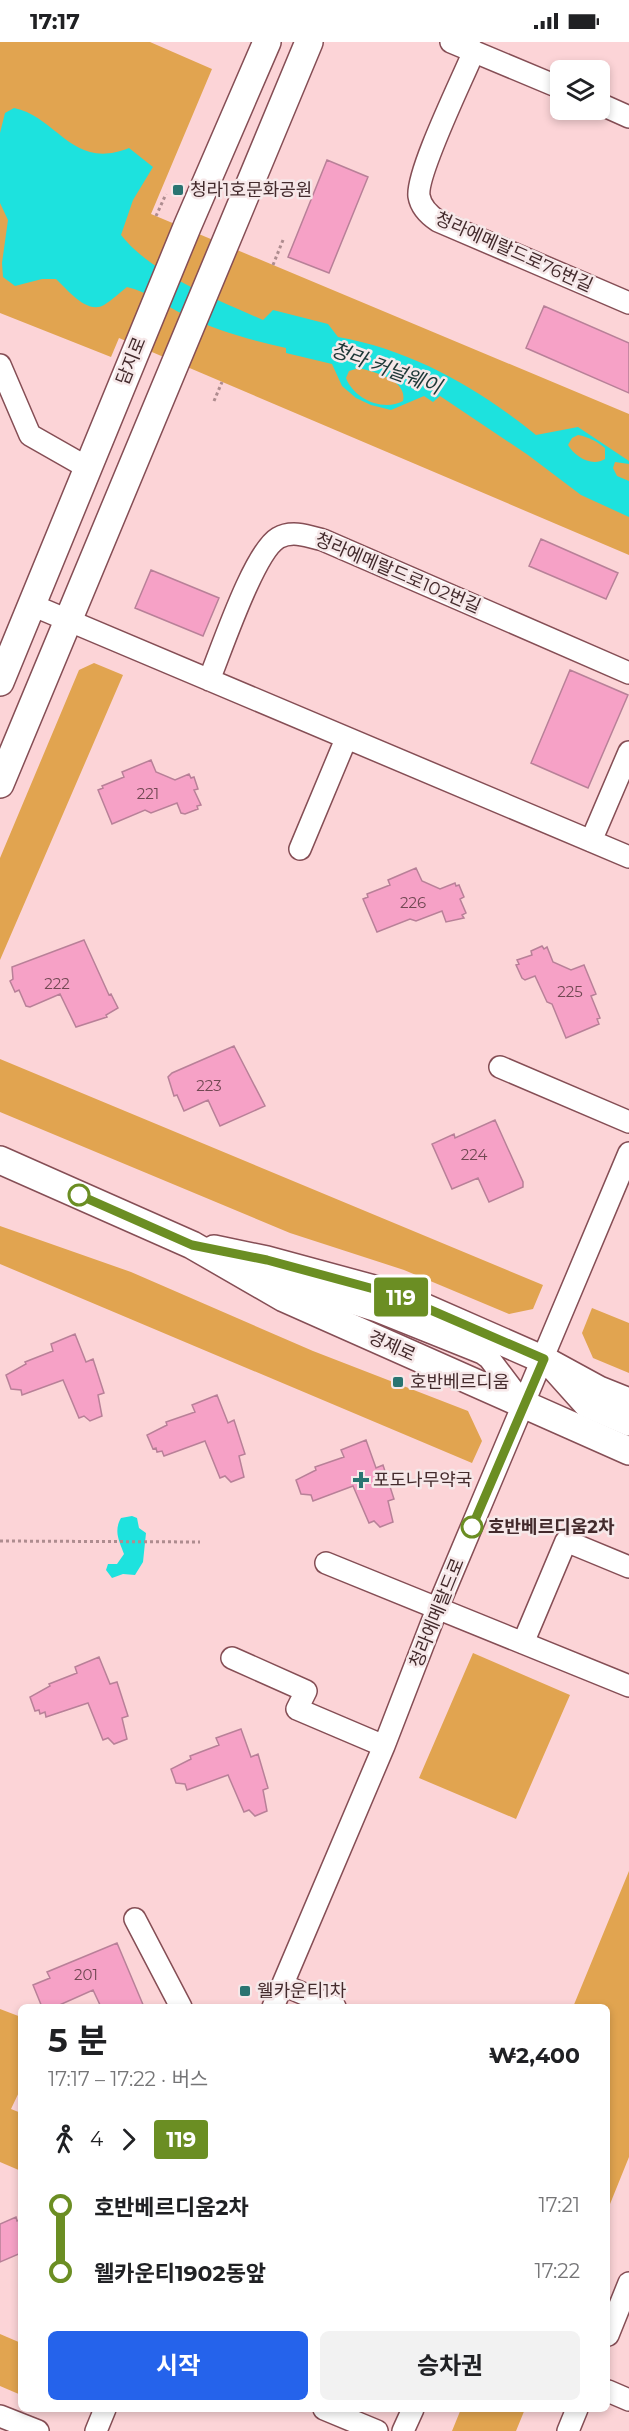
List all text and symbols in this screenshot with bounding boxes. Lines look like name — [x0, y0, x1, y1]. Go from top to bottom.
text: 17:17 — [30, 8, 80, 35]
map controls — [550, 60, 610, 120]
button: layers — [550, 60, 610, 120]
place label: 청라1호문화공원 — [190, 179, 312, 201]
marker: 청라1호문화공원 — [171, 183, 185, 197]
street label: 청라에메랄드로76번길 — [432, 207, 596, 297]
street label: 담지로 — [111, 334, 151, 388]
water label: 청라 커널웨이 — [328, 337, 446, 400]
street label: 청라에메랄드로102번길 — [312, 528, 484, 618]
house number: 221 — [137, 784, 159, 803]
house number: 226 — [400, 893, 426, 912]
house number: 222 — [44, 974, 70, 993]
house number: 225 — [557, 982, 583, 1001]
house number: 223 — [196, 1076, 222, 1095]
house number: 224 — [461, 1145, 487, 1164]
unlabelled marker — [68, 1184, 90, 1206]
line badge: 119 — [366, 1278, 436, 1316]
text: 119 — [386, 1285, 416, 1310]
street label: 경제로 — [365, 1326, 419, 1366]
place label: 호반베르디움 — [410, 1371, 509, 1393]
marker: 호반베르디움 — [391, 1375, 405, 1389]
place label: 포도나무약국 — [373, 1469, 472, 1491]
marker: 포도나무약국 — [354, 1473, 368, 1487]
marker: 호반베르디움2차 — [461, 1516, 483, 1538]
place label: 호반베르디움2차 — [488, 1516, 615, 1538]
street label: 청라에메랄드로 — [405, 1555, 469, 1671]
house number: 201 — [74, 1965, 98, 1984]
place label: 웰카운티1차 — [257, 1980, 347, 2002]
marker: 웰카운티1차 — [238, 1984, 252, 1998]
text: 5 분 — [48, 2020, 107, 2060]
text: ₩2,400 — [489, 2042, 580, 2069]
text: 17:17 – 17:22 · 버스 — [48, 2067, 208, 2091]
icon: walk — [48, 2123, 81, 2156]
icon: forward — [112, 2123, 145, 2156]
text: 4 — [90, 2127, 103, 2151]
text: 119 — [166, 2127, 196, 2152]
text: 17:21 — [539, 2193, 580, 2217]
text: 호반베르디움2차 — [94, 2194, 249, 2221]
text: 17:22 — [534, 2259, 580, 2283]
text: 웰카운티1902동앞 — [94, 2260, 266, 2287]
button: 시작 — [48, 2331, 308, 2400]
button: 승차권 — [320, 2331, 580, 2400]

